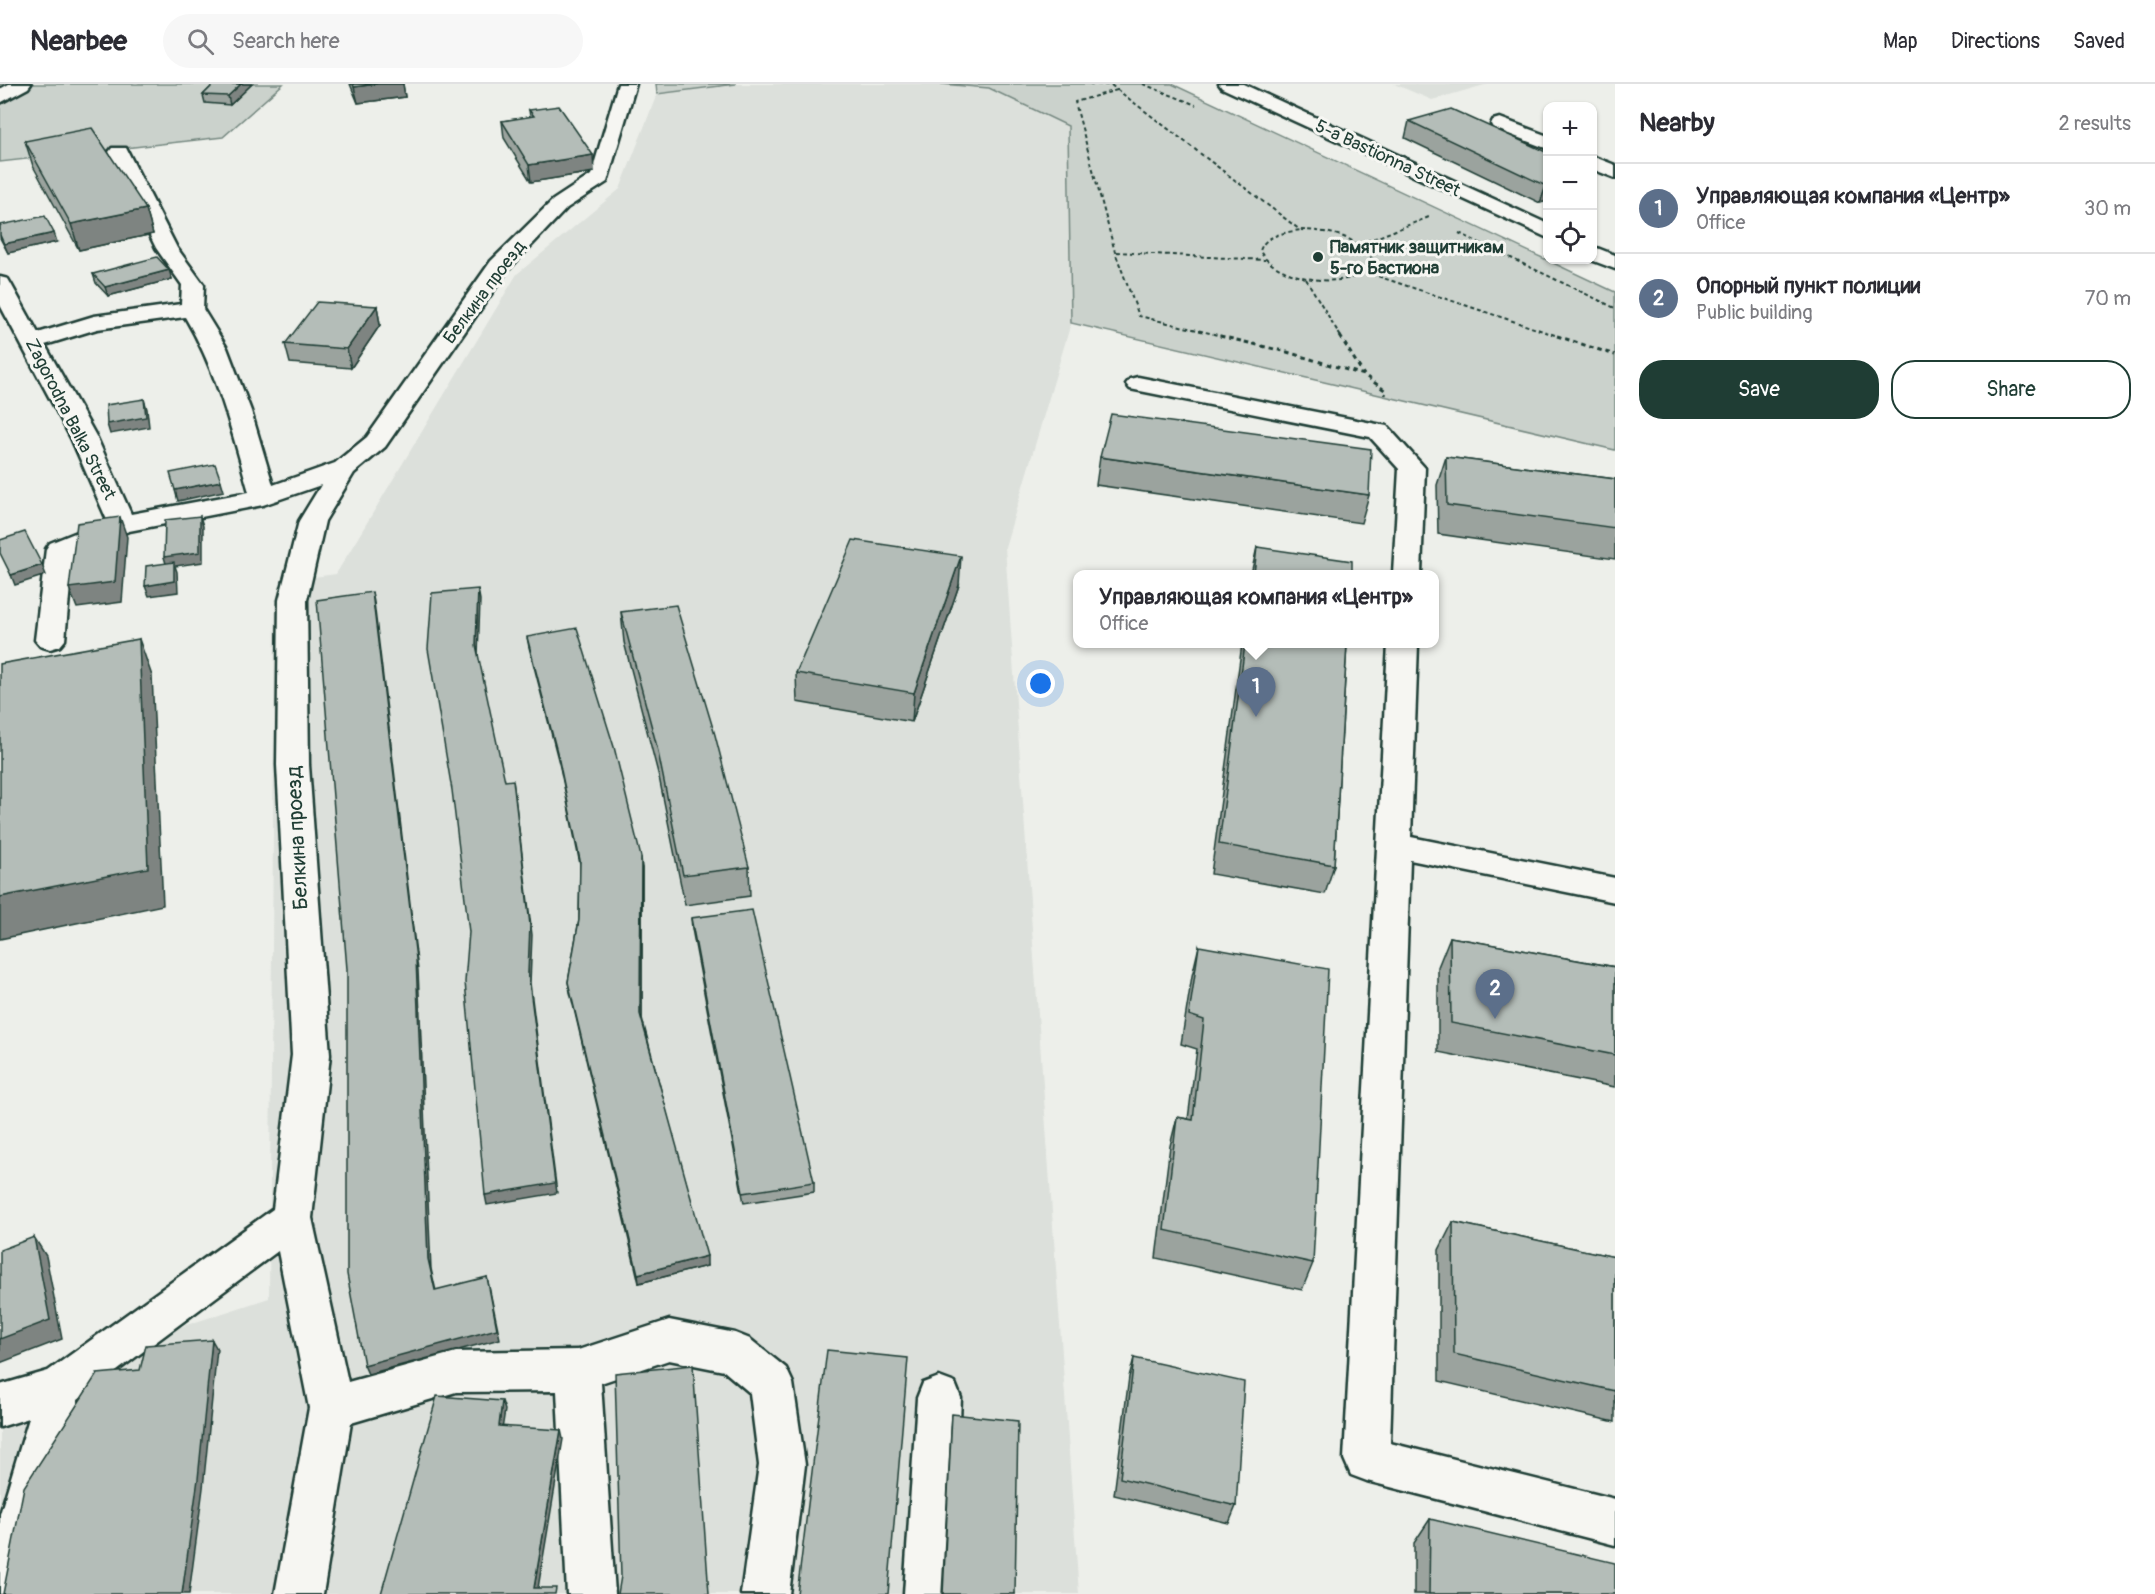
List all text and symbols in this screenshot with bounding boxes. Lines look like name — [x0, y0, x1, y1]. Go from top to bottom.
search box — [163, 14, 583, 68]
text: Nearbee — [30, 24, 127, 59]
icon: search — [184, 25, 217, 58]
text: Search here — [232, 27, 340, 55]
text: Map — [1883, 28, 1918, 55]
text: Directions — [1951, 28, 2040, 55]
text: Saved — [2073, 28, 2125, 55]
map controls — [1543, 102, 1597, 264]
button: + — [1543, 102, 1597, 156]
text: Nearby — [1639, 107, 1715, 139]
text: 2 results — [2059, 111, 2131, 136]
street label: 5-a Bastionna Street — [1311, 115, 1465, 203]
button: − — [1543, 156, 1597, 210]
text: Управляющая компания «Центр» — [1696, 182, 2010, 210]
text: 1 — [1655, 196, 1662, 221]
text: 30 m — [2084, 196, 2131, 221]
button: locate — [1543, 210, 1597, 264]
text: Office — [1696, 210, 1745, 235]
street label: Белкина проезд — [438, 236, 531, 348]
place label: Памятник защитникам 5-го Бастиона — [1330, 236, 1504, 280]
marker: Памятник защитникам 5-го Бастиона — [1311, 250, 1325, 264]
text: Опорный пункт полиции — [1696, 272, 1920, 300]
text: 2 — [1653, 286, 1664, 311]
text: 70 m — [2085, 286, 2131, 311]
text: Public building — [1696, 300, 1812, 325]
street label: Zagorodna Balka Street — [20, 335, 122, 504]
button: Save — [1639, 360, 1879, 419]
button: Share — [1891, 360, 2131, 419]
popup — [1073, 570, 1439, 648]
text: Управляющая компания «Центр» — [1099, 583, 1413, 611]
text: Office — [1099, 611, 1148, 636]
pin: 1 — [1236, 668, 1276, 717]
your location — [1026, 669, 1055, 698]
street label: Белкина проезд — [280, 765, 315, 911]
pin: 2 — [1476, 970, 1514, 1019]

